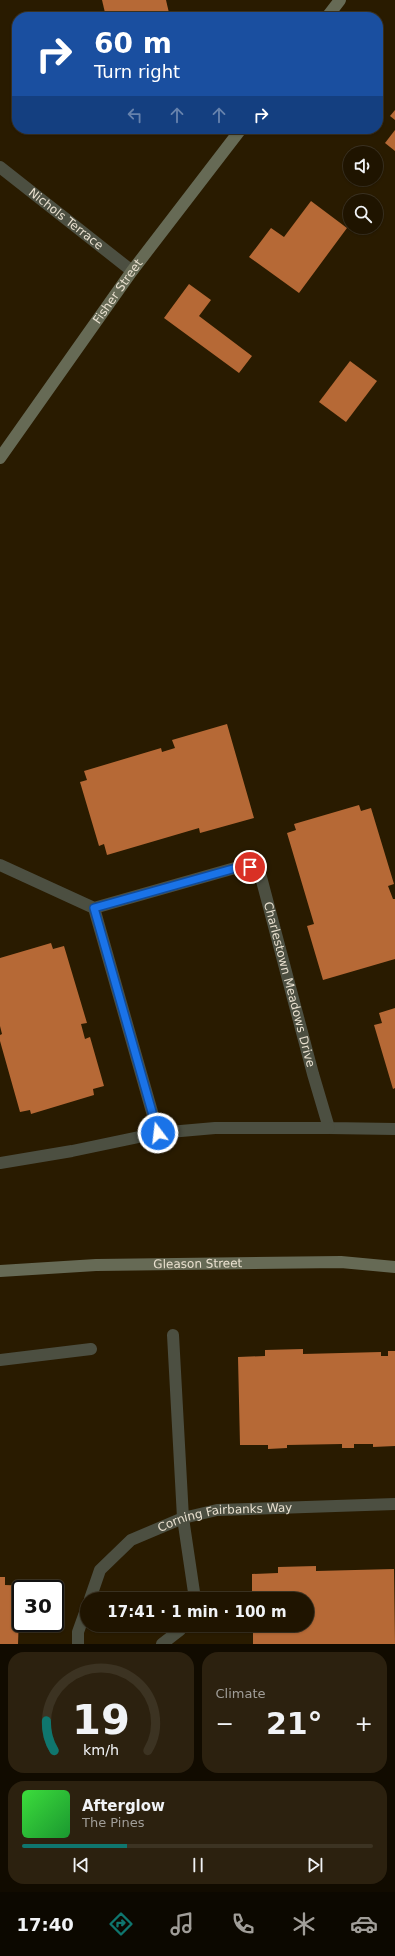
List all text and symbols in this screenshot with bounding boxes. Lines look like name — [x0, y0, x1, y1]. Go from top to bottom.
text: 60 m — [94, 27, 172, 60]
icon: right — [28, 28, 80, 80]
text: Turn right — [94, 61, 180, 82]
icon: left — [124, 104, 146, 126]
icon: ahead — [166, 104, 188, 126]
icon: ahead — [208, 104, 230, 126]
icon: right — [250, 104, 272, 126]
map controls — [343, 146, 383, 234]
button: sound — [343, 146, 383, 186]
street label: Nichols Terrace — [26, 185, 106, 253]
button: search — [343, 194, 383, 234]
street label: Fisher Street — [90, 256, 146, 326]
pin — [233, 850, 267, 884]
icon: arrive — [239, 856, 261, 878]
street label: Charlestown Meadows Drive — [261, 900, 318, 1069]
position arrow — [137, 1112, 179, 1154]
street label: Gleason Street — [153, 1256, 243, 1271]
street label: Corning Fairbanks Way — [156, 1500, 293, 1535]
speed limit sign: 30 — [12, 1580, 64, 1632]
text: 17:41 · 1 min · 100 m — [107, 1603, 287, 1621]
text: Climate — [216, 1686, 266, 1701]
text: 19 — [72, 1694, 130, 1743]
text: 21° — [266, 1706, 323, 1741]
text: − — [216, 1711, 234, 1736]
text: + — [355, 1711, 373, 1736]
text: km/h — [83, 1741, 119, 1757]
text: Afterglow — [82, 1797, 165, 1815]
text: The Pines — [82, 1815, 145, 1830]
icon: previous — [70, 1854, 92, 1876]
icon: pause — [187, 1854, 209, 1876]
icon: next — [304, 1854, 326, 1876]
icon: directions — [107, 1910, 135, 1938]
icon: music — [168, 1910, 196, 1938]
icon: phone — [229, 1910, 257, 1938]
icon: climate — [290, 1910, 318, 1938]
icon: car — [350, 1910, 378, 1938]
text: 17:40 — [16, 1914, 74, 1935]

